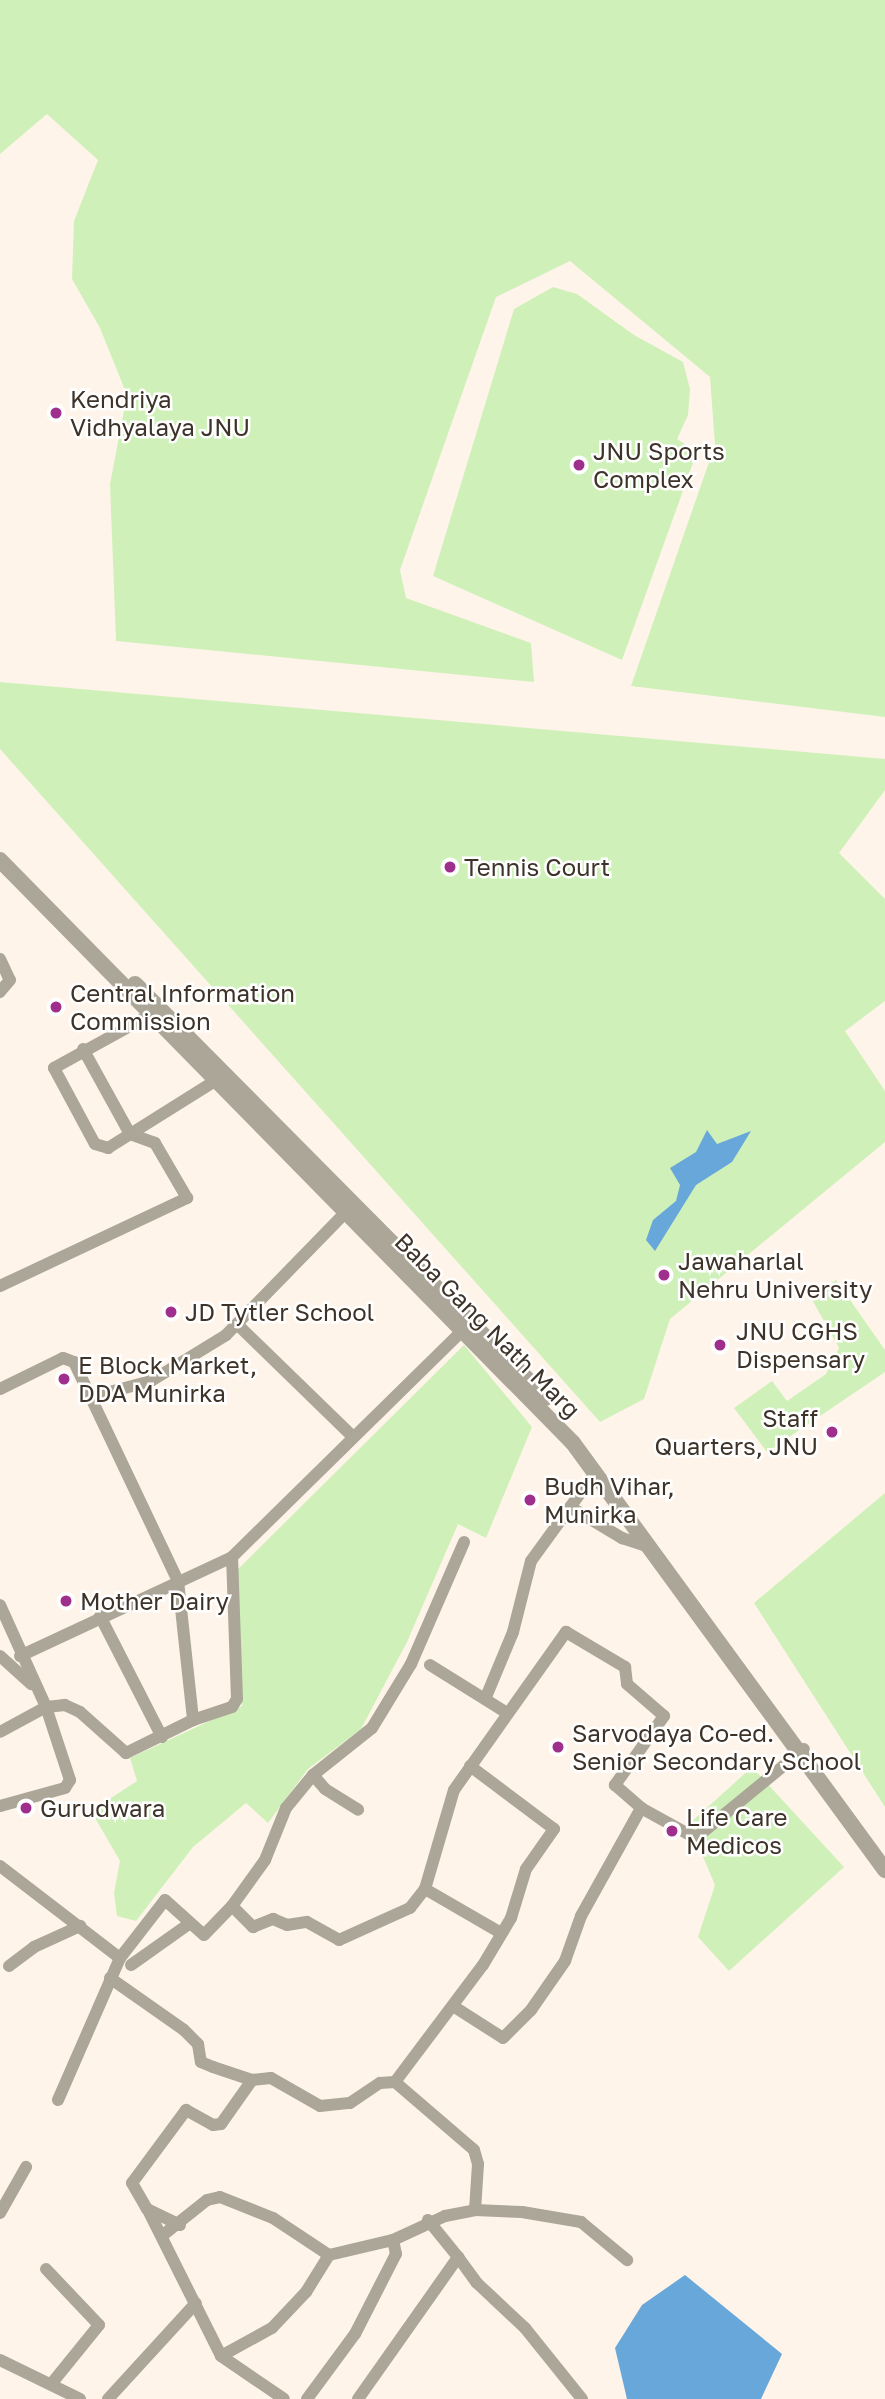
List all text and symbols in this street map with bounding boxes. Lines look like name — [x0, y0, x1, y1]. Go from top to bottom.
place label: Kendriya Vidhyalaya JNU — [70, 385, 250, 441]
marker: Kendriya Vidhyalaya JNU — [48, 405, 64, 421]
place label: JNU Sports Complex — [593, 437, 725, 493]
marker: JNU Sports Complex — [571, 457, 587, 473]
place label: Tennis Court — [464, 853, 610, 881]
marker: Tennis Court — [442, 859, 458, 875]
place label: Central Information Commission — [70, 979, 295, 1035]
marker: Central Information Commission — [48, 999, 64, 1015]
street label: Baba Gang Nath Marg — [389, 1226, 587, 1424]
place label: Jawaharlal Nehru University — [678, 1247, 872, 1303]
marker: Jawaharlal Nehru University — [656, 1267, 672, 1283]
place label: JD Tytler School — [185, 1298, 374, 1326]
marker: JD Tytler School — [163, 1304, 179, 1320]
place label: JNU CGHS Dispensary — [736, 1317, 865, 1373]
marker: JNU CGHS Dispensary — [710, 1335, 730, 1355]
place label: E Block Market, DDA Munirka — [78, 1351, 257, 1407]
marker: E Block Market, DDA Munirka — [56, 1371, 72, 1387]
place label: Staff Quarters, JNU — [654, 1404, 818, 1460]
marker: Staff Quarters, JNU — [824, 1424, 840, 1440]
place label: Budh Vihar, Munirka — [544, 1472, 675, 1528]
marker: Budh Vihar, Munirka — [522, 1492, 538, 1508]
place label: Mother Dairy — [80, 1587, 229, 1615]
marker: Mother Dairy — [58, 1593, 74, 1609]
place label: Sarvodaya Co-ed. Senior Secondary School — [572, 1719, 861, 1775]
marker: Sarvodaya Co-ed. Senior Secondary School — [550, 1739, 566, 1755]
place label: Gurudwara — [40, 1794, 165, 1822]
marker: Gurudwara — [18, 1800, 34, 1816]
place label: Life Care Medicos — [686, 1803, 787, 1859]
marker: Life Care Medicos — [664, 1823, 680, 1839]

